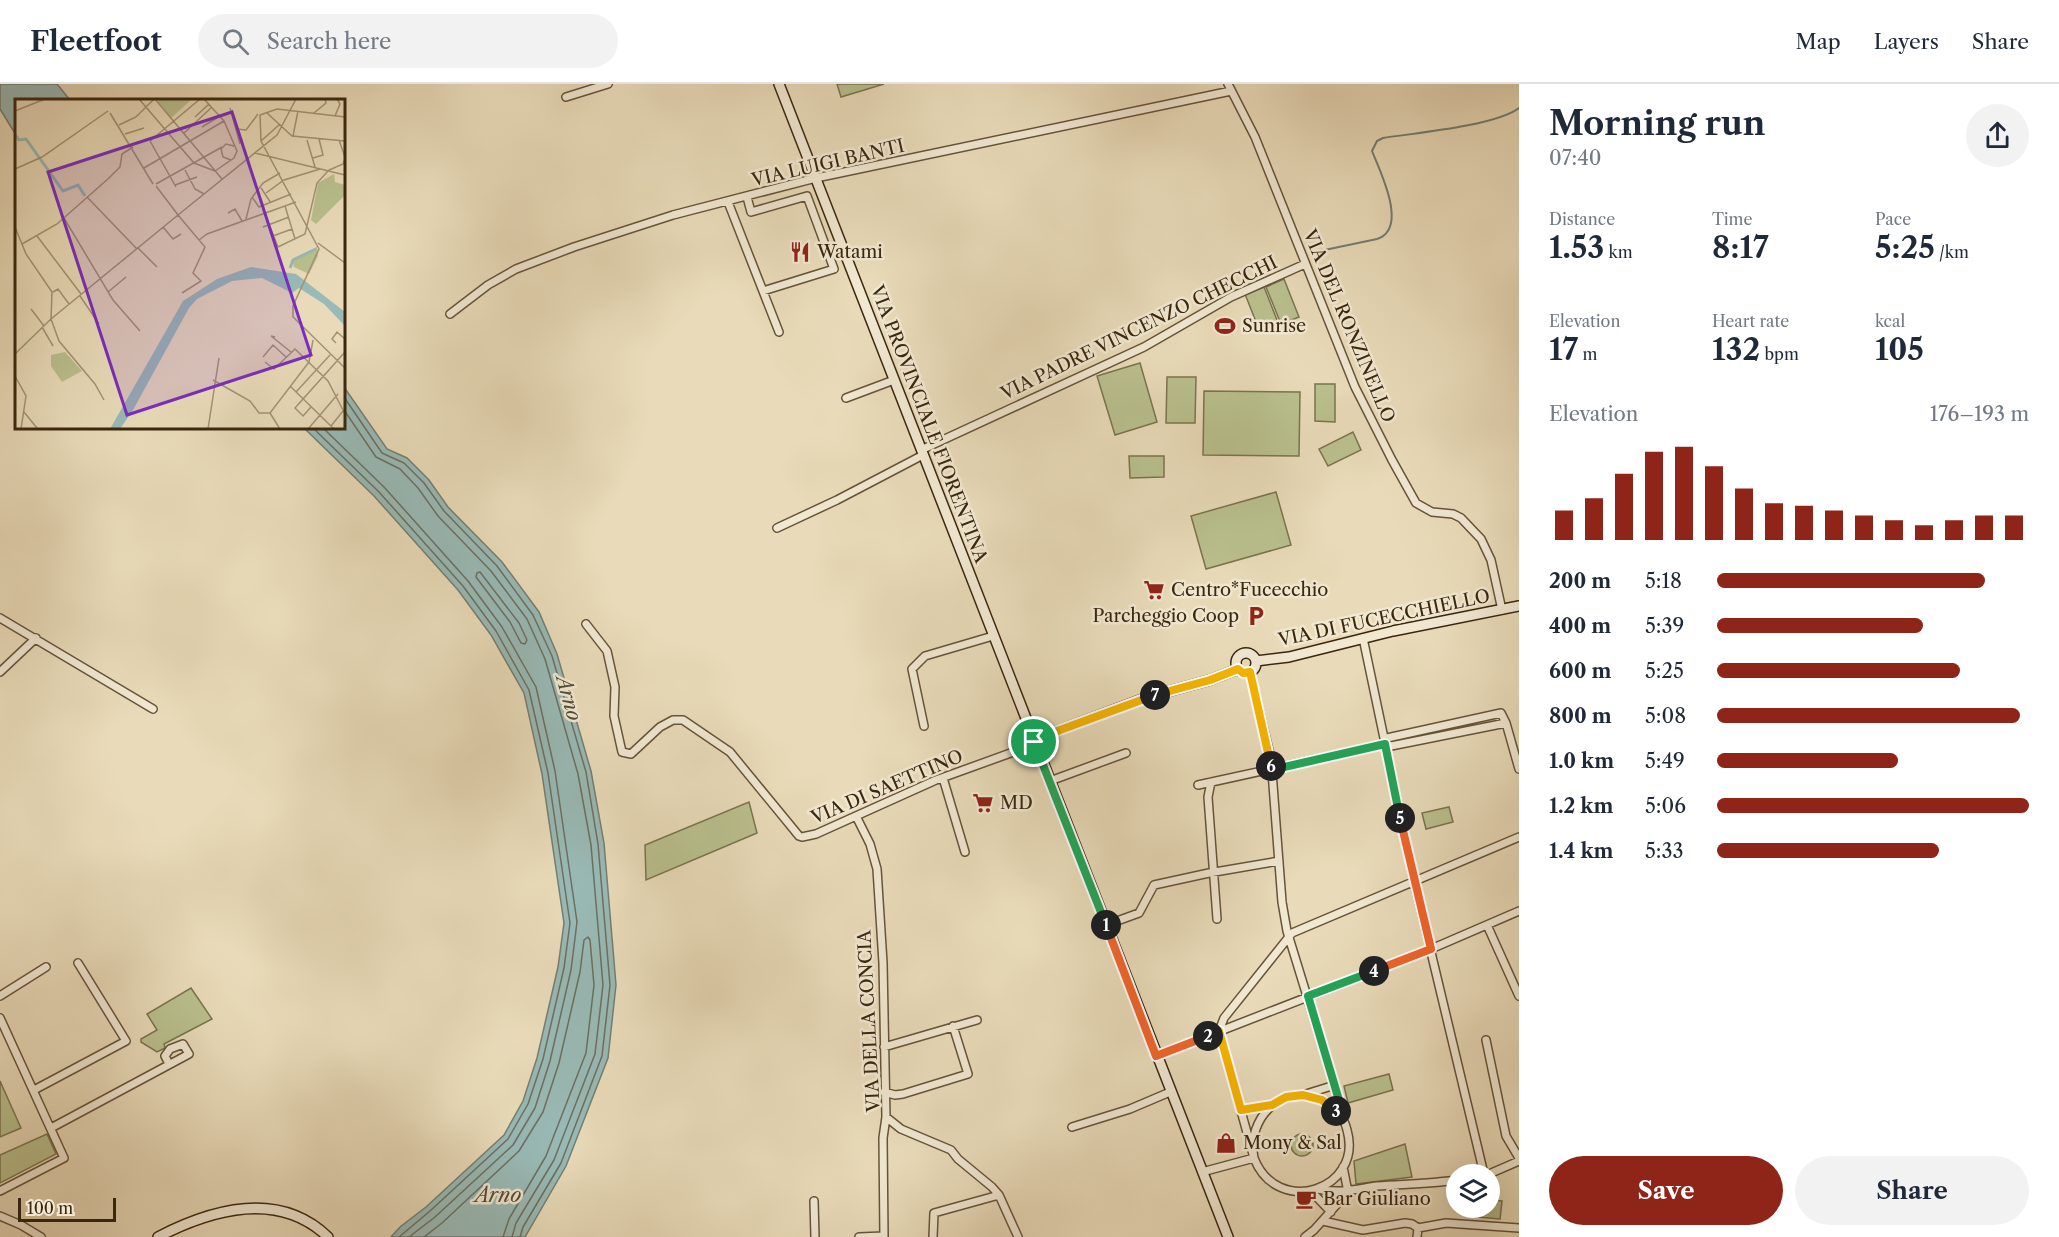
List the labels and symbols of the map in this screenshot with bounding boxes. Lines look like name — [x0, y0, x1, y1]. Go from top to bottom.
inset map — [15, 99, 345, 429]
street label: VIA LUIGI BANTI — [749, 135, 906, 191]
street label: VIA DEL RONZINELLO — [1298, 225, 1400, 426]
restaurant icon: Watami — [788, 240, 812, 264]
place label: Watami — [816, 241, 883, 263]
street label: VIA PADRE VINCENZO CHECCHI — [996, 251, 1281, 405]
street label: VIA PROVINCIALE FIORENTINA — [865, 281, 992, 567]
sports icon: Sunrise — [1213, 314, 1237, 338]
place label: Sunrise — [1242, 315, 1306, 337]
supermarket icon: Centro*Fucecchio — [1142, 578, 1166, 602]
place label: Centro*Fucecchio — [1171, 579, 1328, 601]
street label: VIA DI FUCECCHIELLO — [1275, 585, 1492, 651]
parking icon: Parcheggio Coop — [1244, 604, 1268, 628]
place label: Parcheggio Coop — [1092, 605, 1239, 627]
water label: Arno — [550, 670, 587, 724]
pin: 7 — [1140, 680, 1170, 710]
pin — [1008, 716, 1059, 767]
street label: VIA DI SAETTINO — [807, 745, 966, 829]
pin: 6 — [1256, 751, 1286, 781]
supermarket icon: MD — [971, 791, 995, 815]
place label: MD — [1000, 792, 1033, 814]
pin: 5 — [1385, 803, 1415, 833]
pin: 1 — [1091, 910, 1121, 940]
street label: VIA DELLA CONCIA — [853, 929, 885, 1114]
pin: 4 — [1359, 956, 1389, 986]
pin: 2 — [1193, 1021, 1223, 1051]
pin: 3 — [1321, 1096, 1351, 1126]
shop icon: Mony & Sal — [1214, 1131, 1238, 1155]
place label: Mony & Sal — [1243, 1132, 1342, 1154]
water label: Arno — [472, 1183, 521, 1207]
cafe icon: Bar Giuliano — [1294, 1187, 1318, 1211]
place label: Bar Giuliano — [1323, 1188, 1431, 1210]
scale bar — [18, 1195, 116, 1222]

